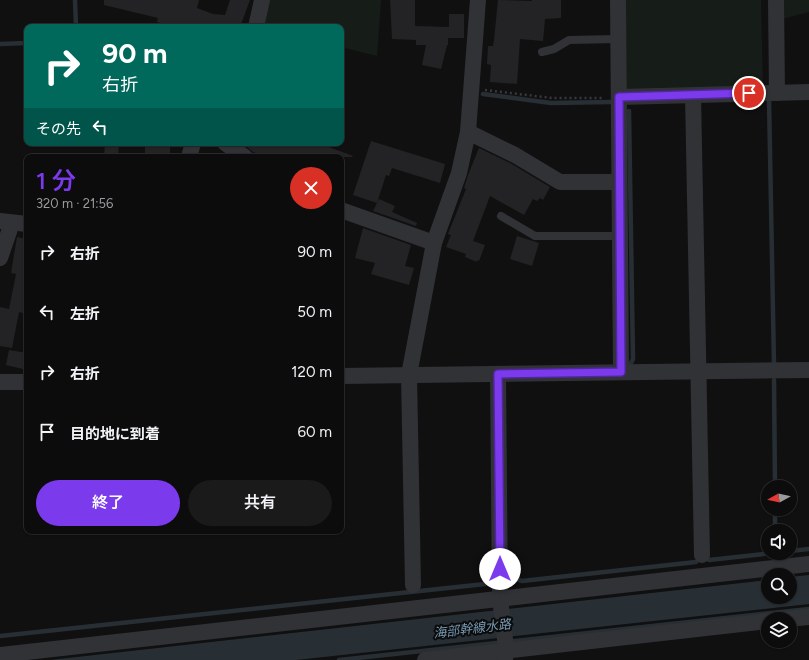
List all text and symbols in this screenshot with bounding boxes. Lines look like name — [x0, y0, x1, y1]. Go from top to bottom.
text: 90 m — [102, 36, 167, 70]
icon: right — [36, 40, 88, 92]
text: 右折 — [102, 74, 138, 96]
pin — [732, 76, 766, 110]
icon: arrive — [738, 82, 760, 104]
icon: left — [89, 116, 111, 138]
text: その先 — [36, 120, 81, 138]
text: 1 分 — [36, 166, 76, 195]
button: close — [290, 167, 332, 209]
text: 320 m · 21:56 — [36, 196, 113, 211]
icon: right — [36, 241, 58, 263]
text: 90 m — [297, 243, 332, 261]
text: 右折 — [70, 245, 100, 263]
icon: left — [36, 301, 58, 323]
text: 50 m — [297, 303, 332, 321]
text: 左折 — [70, 305, 100, 323]
icon: right — [36, 361, 58, 383]
text: 120 m — [291, 363, 332, 381]
text: 右折 — [70, 365, 100, 383]
icon: arrive — [36, 421, 58, 443]
text: 60 m — [297, 423, 332, 441]
text: 目的地に到着 — [70, 425, 160, 443]
button: 終了 — [36, 480, 180, 526]
button: 共有 — [188, 480, 332, 526]
north arrow — [761, 480, 797, 516]
map controls — [761, 480, 797, 648]
button: sound — [761, 524, 797, 560]
position arrow — [479, 548, 521, 590]
button: search — [761, 568, 797, 604]
button: layers — [761, 612, 797, 648]
water label: 海部幹線水路 — [432, 616, 513, 641]

